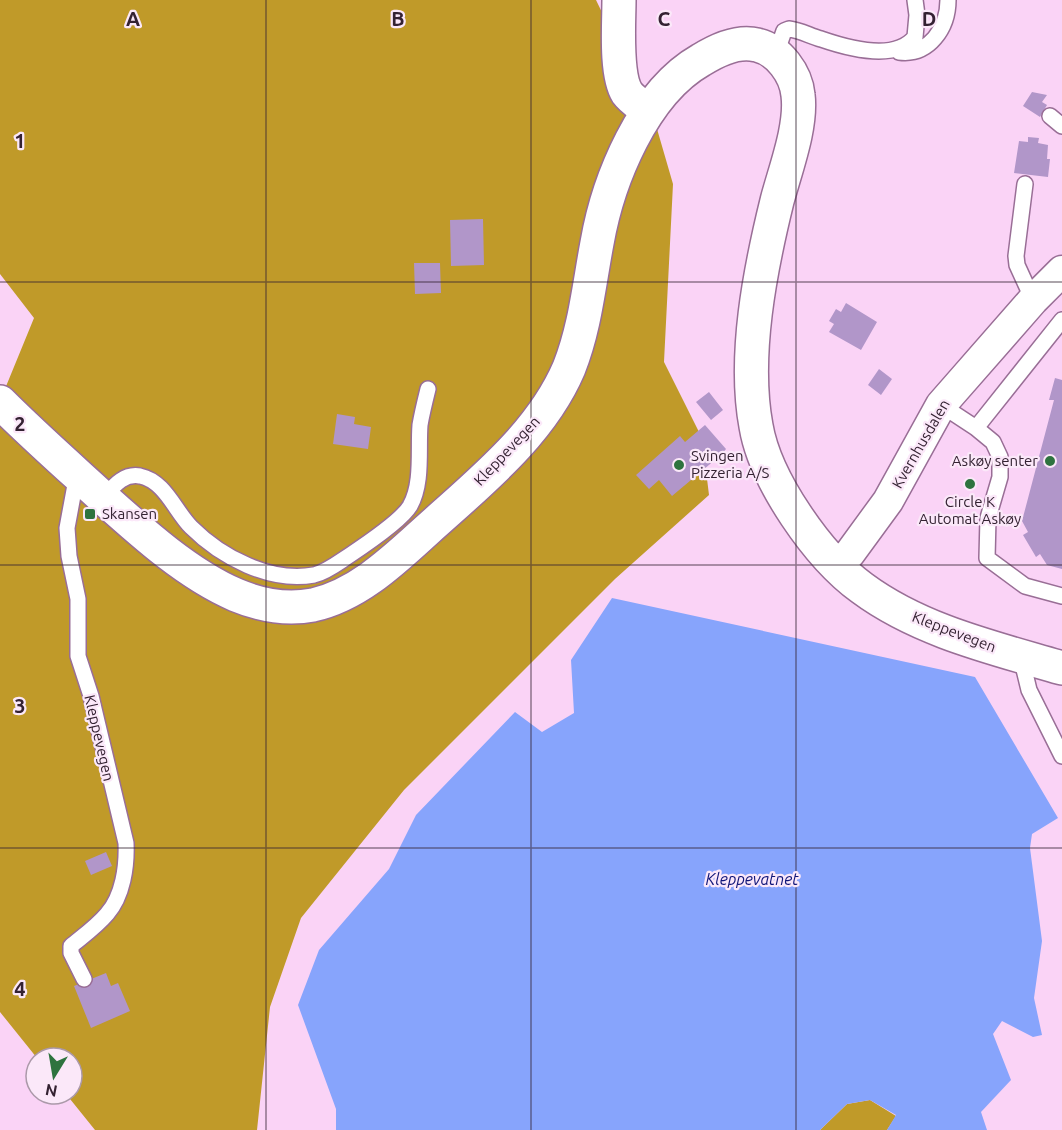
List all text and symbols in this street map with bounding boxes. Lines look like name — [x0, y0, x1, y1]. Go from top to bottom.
text: A — [126, 7, 140, 30]
text: B — [391, 7, 405, 30]
text: C — [658, 7, 671, 30]
text: D — [922, 7, 936, 30]
text: 1 — [14, 129, 26, 152]
street label: Kvernhusdalen — [888, 396, 953, 491]
text: 2 — [14, 412, 26, 435]
street label: Kleppevegen — [470, 413, 543, 489]
place label: Svingen Pizzeria A/S — [691, 447, 770, 481]
place label: Askøy senter — [952, 452, 1038, 469]
marker: Askøy senter — [1043, 454, 1057, 468]
marker: Svingen Pizzeria A/S — [672, 458, 686, 472]
marker: Circle K Automat Askøy — [963, 477, 977, 491]
place label: Circle K Automat Askøy — [919, 493, 1021, 527]
place label: Skansen — [102, 505, 157, 522]
marker: Skansen — [83, 507, 97, 521]
street label: Kleppevegen — [910, 608, 998, 655]
street label: Kleppevegen — [81, 693, 118, 783]
text: 3 — [14, 694, 26, 717]
water label: Kleppevatnet — [705, 870, 799, 888]
text: 4 — [14, 977, 26, 1000]
north arrow — [24, 1046, 84, 1106]
text: N — [44, 1081, 59, 1101]

